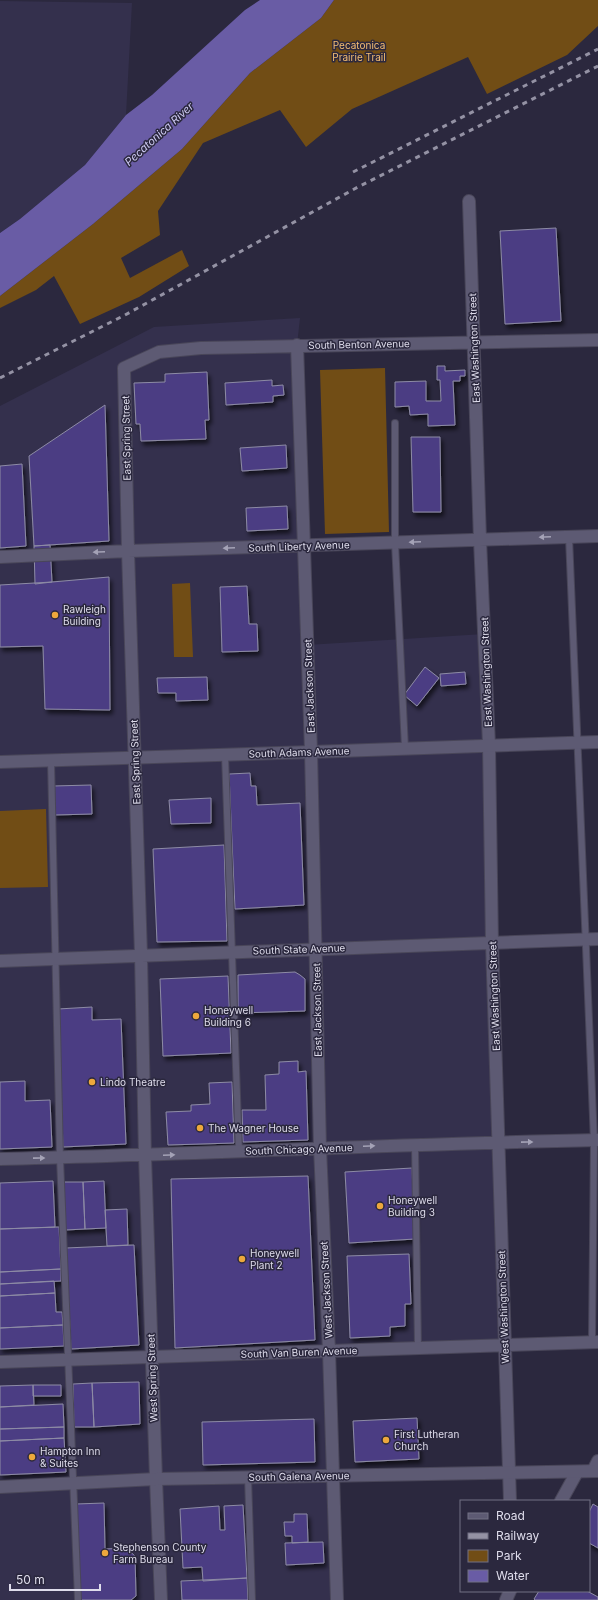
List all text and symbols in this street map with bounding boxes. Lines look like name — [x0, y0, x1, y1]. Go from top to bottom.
park label: Pecatonica Prairie Trail — [332, 39, 386, 63]
water label: Pecatonica River — [122, 99, 197, 169]
street label: East Washington Street — [466, 292, 482, 403]
street label: South Benton Avenue — [308, 337, 410, 351]
street label: East Spring Street — [119, 395, 133, 481]
one-way arrow — [539, 534, 551, 541]
street label: South Liberty Avenue — [248, 538, 350, 554]
one-way arrow — [408, 539, 421, 545]
one-way arrow — [223, 544, 235, 551]
one-way arrow — [93, 549, 105, 556]
place label: Rawleigh Building — [63, 603, 106, 627]
marker: Rawleigh Building — [50, 610, 60, 620]
street label: East Washington Street — [478, 616, 494, 727]
street label: East Jackson Street — [301, 638, 317, 733]
street label: East Spring Street — [127, 719, 142, 805]
street label: South Adams Avenue — [248, 744, 350, 760]
street label: East Washington Street — [486, 940, 502, 1051]
street label: South State Avenue — [253, 941, 346, 957]
street label: East Jackson Street — [310, 962, 324, 1057]
place label: Honeywell Building 6 — [204, 1004, 253, 1028]
marker: Honeywell Building 6 — [191, 1011, 201, 1021]
place label: Lindo Theatre — [100, 1076, 166, 1088]
marker: Lindo Theatre — [87, 1077, 97, 1087]
place label: The Wagner House — [208, 1122, 299, 1134]
marker: The Wagner House — [195, 1123, 205, 1133]
one-way arrow — [521, 1139, 534, 1145]
street label: South Chicago Avenue — [245, 1141, 353, 1157]
one-way arrow — [363, 1143, 376, 1149]
one-way arrow — [163, 1151, 175, 1158]
one-way arrow — [33, 1155, 46, 1161]
place label: Honeywell Building 3 — [388, 1194, 437, 1218]
marker: Honeywell Building 3 — [375, 1201, 385, 1211]
street label: West Jackson Street — [317, 1240, 335, 1339]
place label: Honeywell Plant 2 — [250, 1247, 299, 1271]
street label: West Washington Street — [495, 1249, 511, 1364]
marker: Honeywell Plant 2 — [237, 1254, 247, 1264]
street label: West Spring Street — [144, 1333, 160, 1422]
street label: South Van Buren Avenue — [240, 1344, 358, 1360]
place label: First Lutheran Church — [394, 1428, 459, 1452]
marker: First Lutheran Church — [381, 1435, 391, 1445]
place label: Hampton Inn & Suites — [40, 1445, 100, 1469]
marker: Hampton Inn & Suites — [27, 1452, 37, 1462]
street label: South Galena Avenue — [248, 1469, 350, 1483]
legend — [460, 1500, 590, 1592]
text: Road — [496, 1508, 525, 1523]
text: Railway — [496, 1528, 540, 1543]
place label: Stephenson County Farm Bureau — [113, 1541, 207, 1565]
marker: Stephenson County Farm Bureau — [100, 1548, 110, 1558]
text: Park — [496, 1548, 522, 1563]
scale bar — [10, 1566, 100, 1592]
text: Water — [496, 1568, 530, 1583]
text: 50 m — [16, 1572, 45, 1587]

